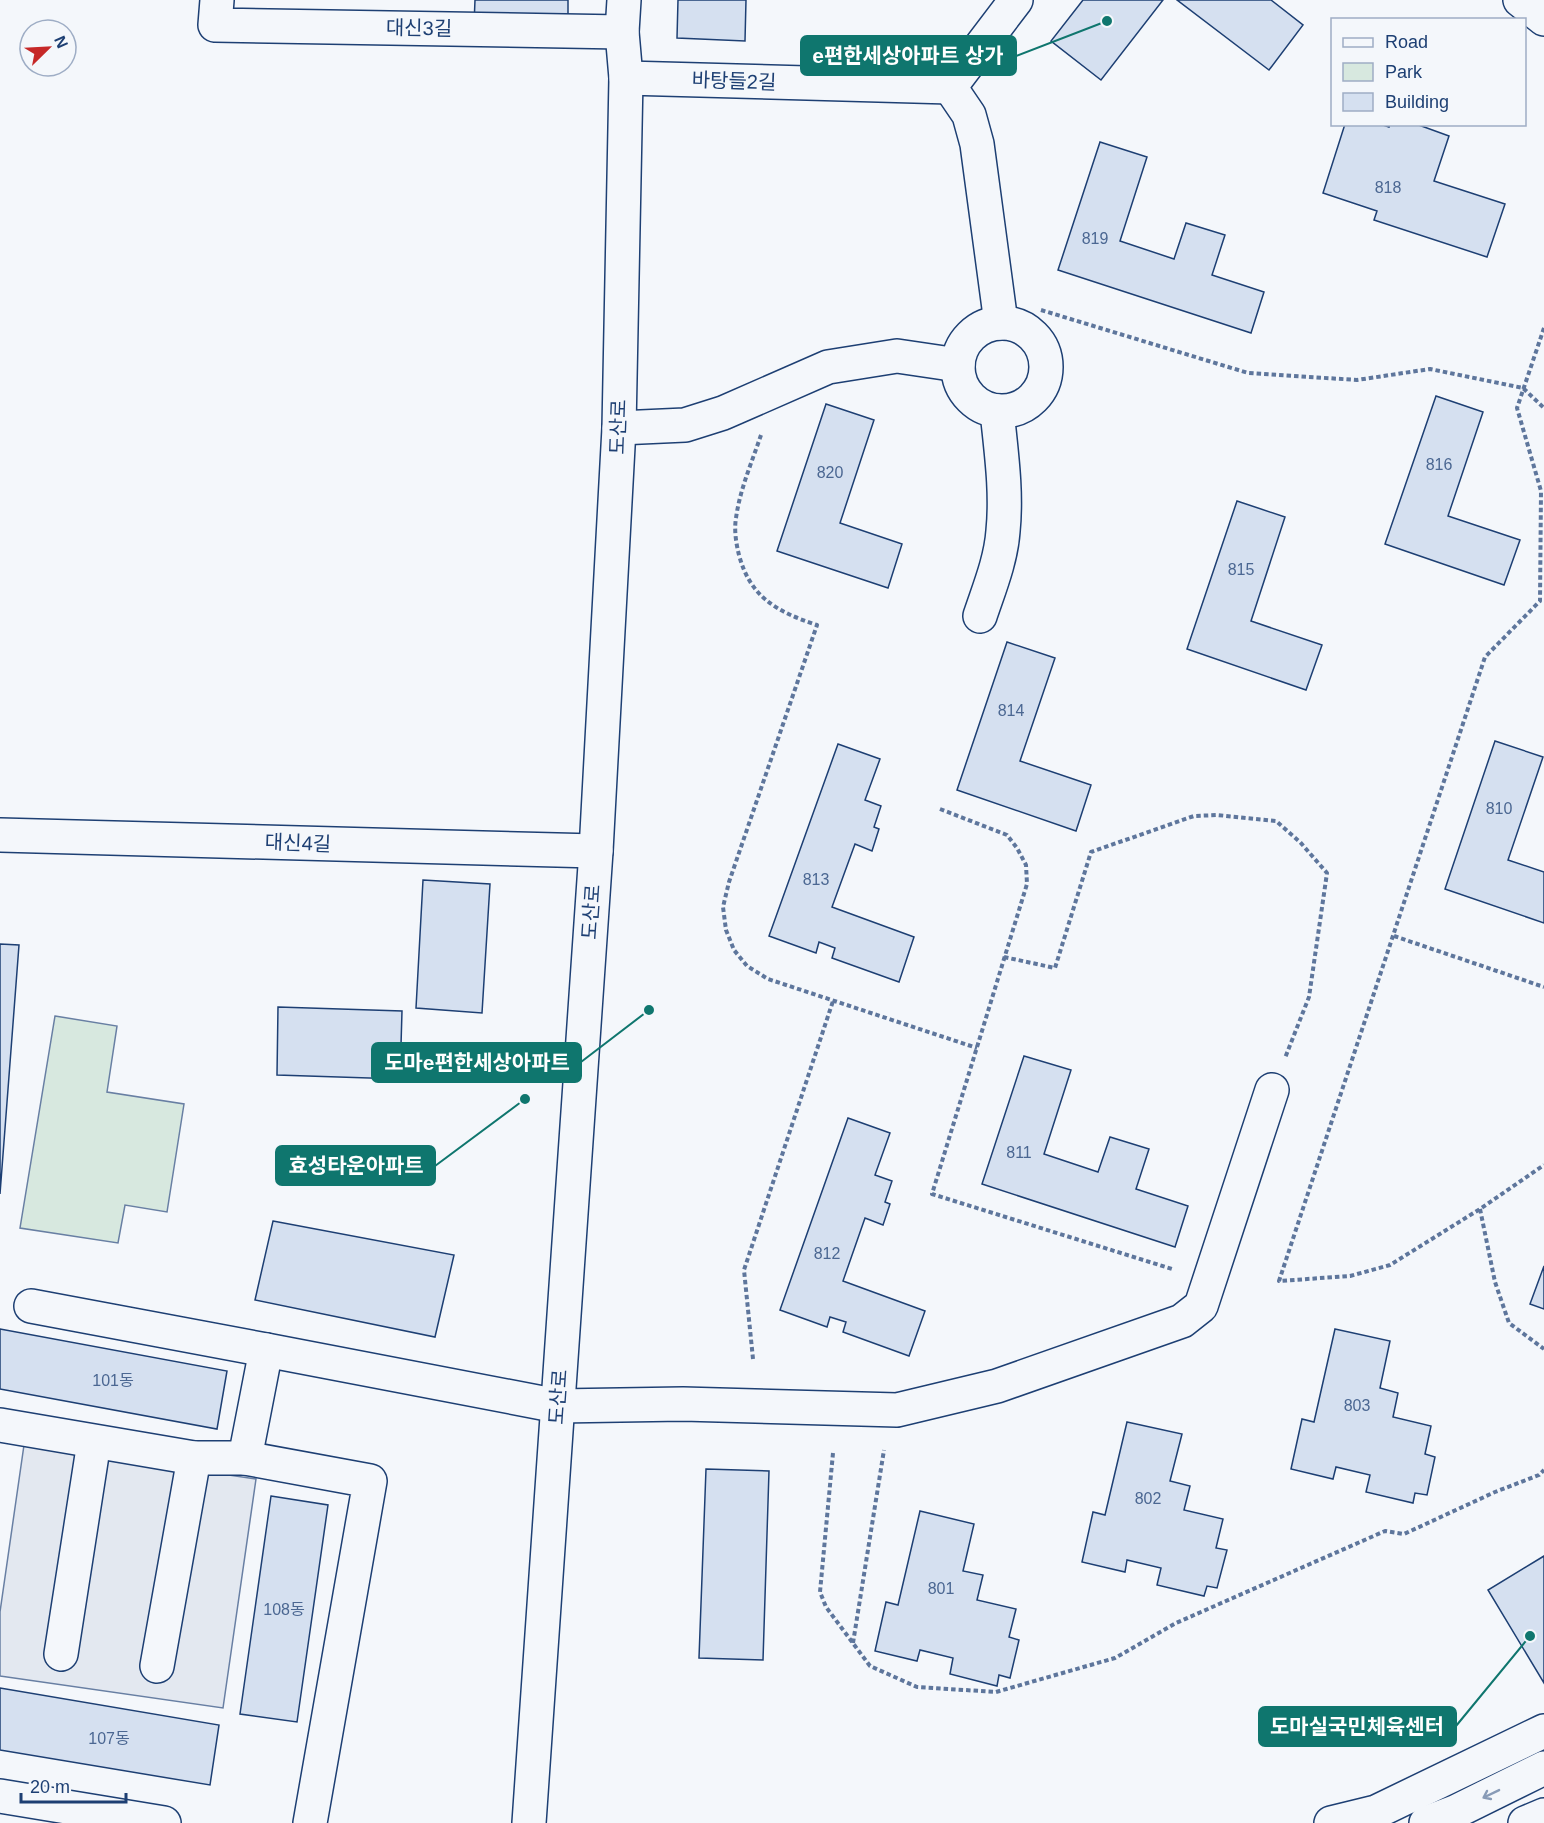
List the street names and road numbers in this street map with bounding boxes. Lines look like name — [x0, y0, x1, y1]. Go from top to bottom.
street label: 대신3길 — [386, 16, 452, 40]
street label: 바탕들2길 — [691, 69, 777, 93]
street label: 도산로 — [606, 399, 630, 455]
street label: 대신4길 — [264, 831, 332, 855]
street label: 도산로 — [578, 884, 604, 940]
street label: 도산로 — [545, 1369, 571, 1425]

